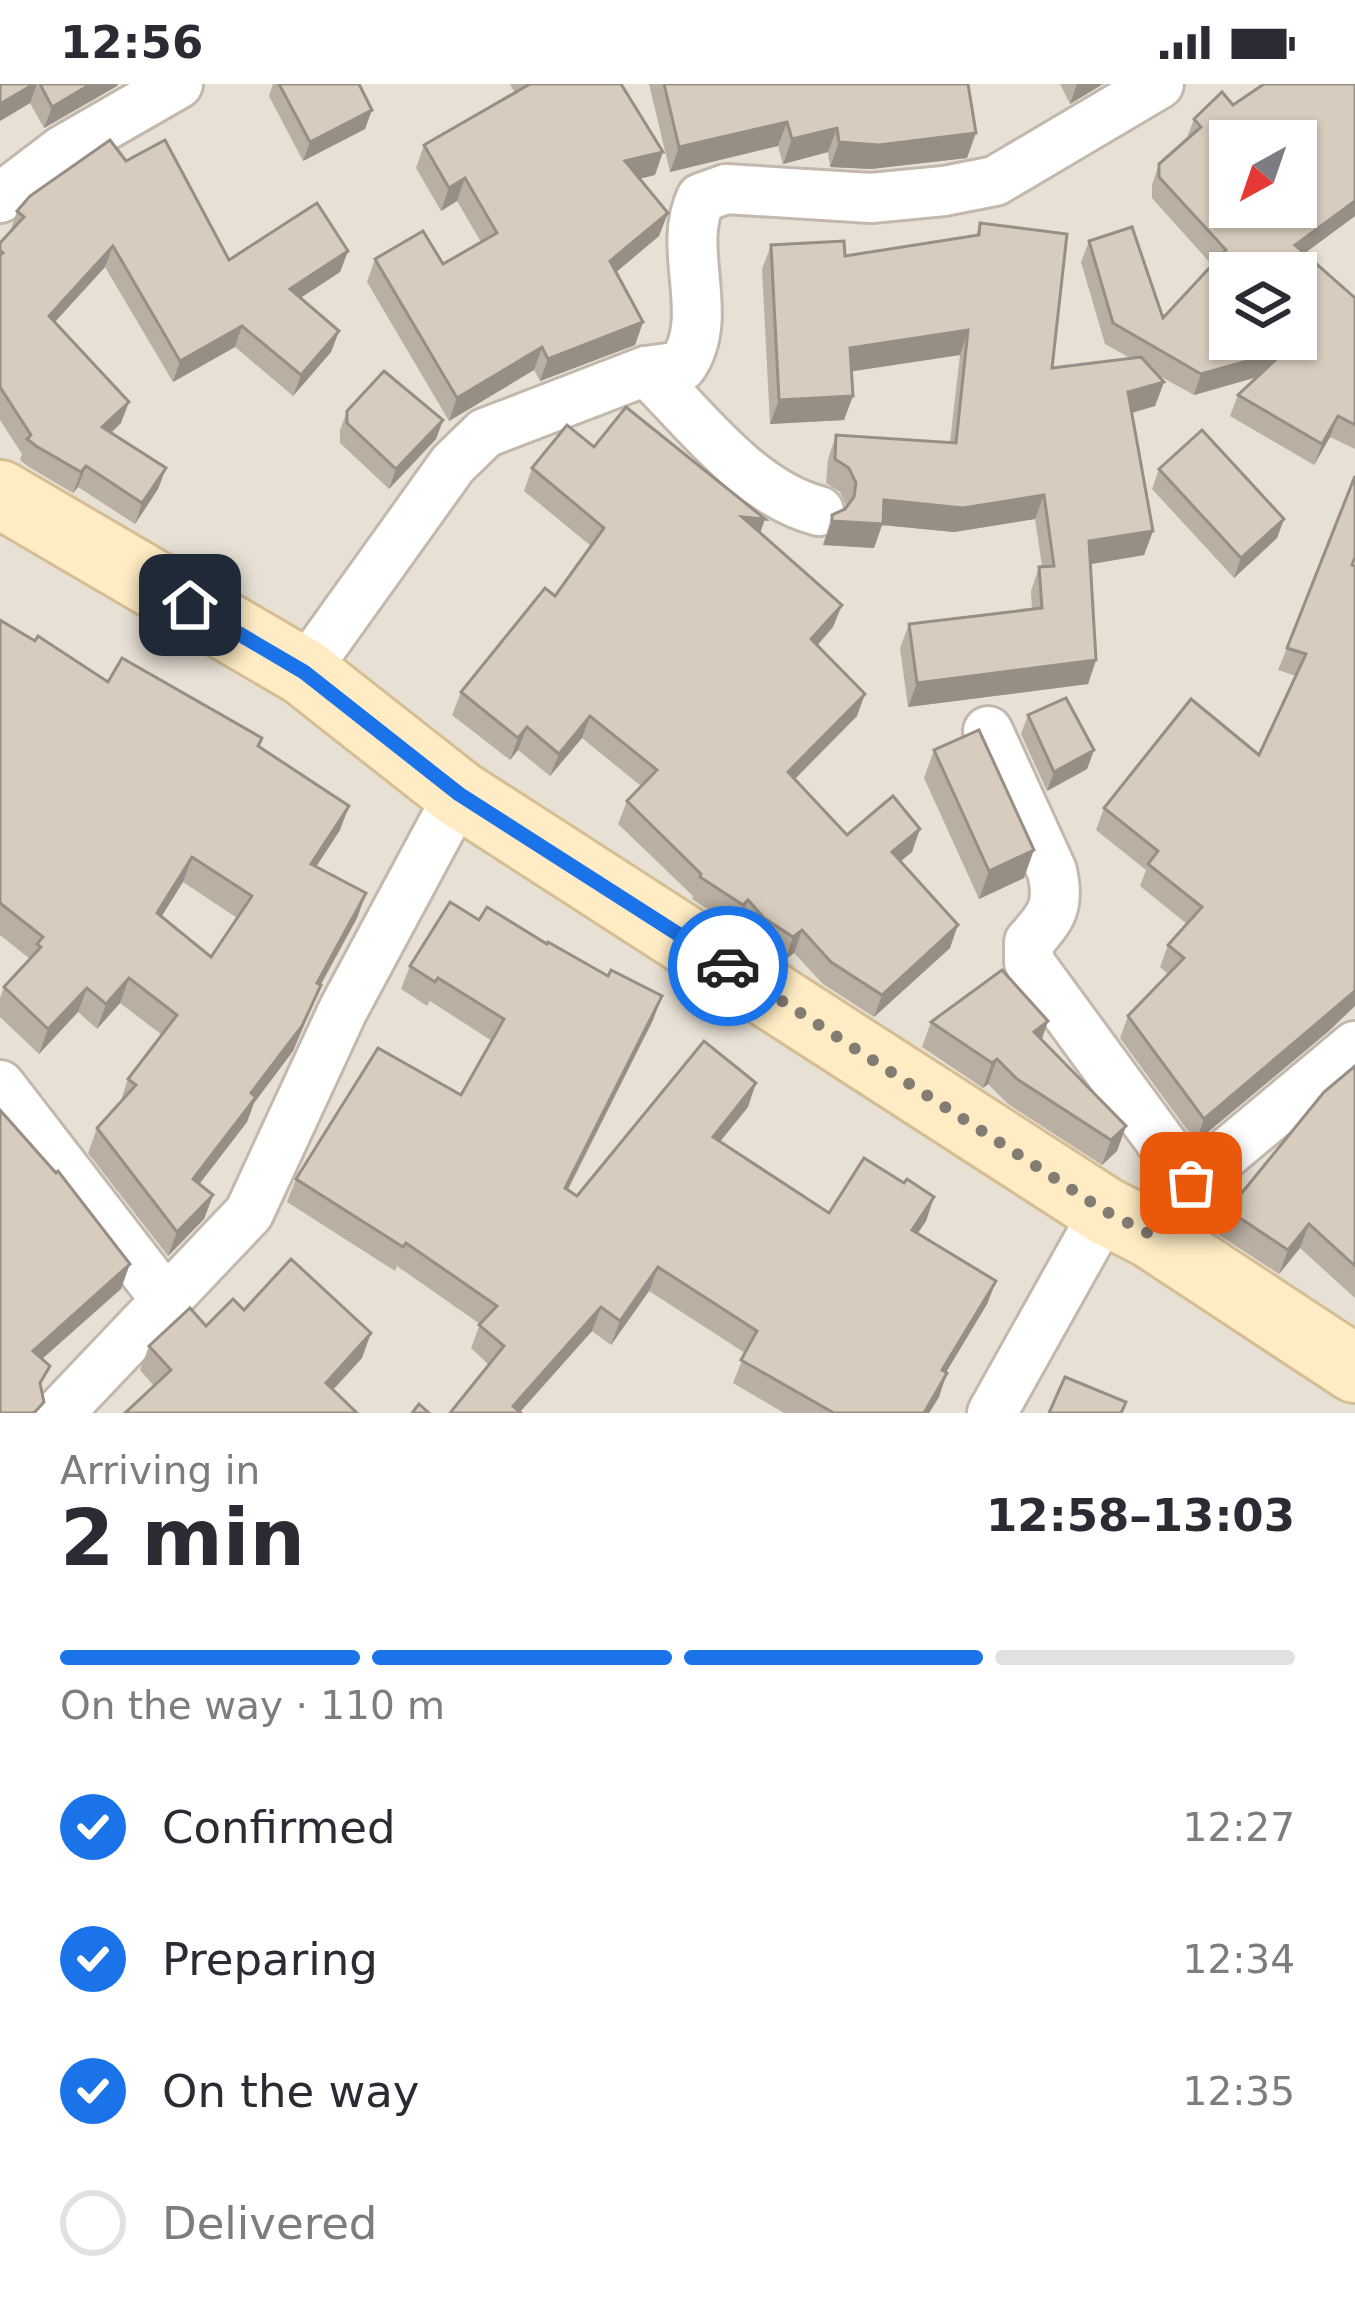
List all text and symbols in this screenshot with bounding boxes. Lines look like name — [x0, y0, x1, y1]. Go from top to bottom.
text: 12:56 — [60, 16, 203, 69]
north arrow — [1209, 120, 1317, 228]
map controls — [1209, 120, 1317, 360]
button: layers — [1209, 252, 1317, 360]
pin — [139, 554, 241, 656]
icon: home — [157, 572, 223, 638]
courier — [668, 906, 788, 1026]
icon: car — [695, 933, 761, 999]
pin — [1140, 1132, 1242, 1234]
icon: bag — [1158, 1150, 1224, 1216]
text: Arriving in — [60, 1448, 260, 1493]
text: 12:58–13:03 — [986, 1489, 1295, 1542]
text: 2 min — [60, 1493, 305, 1583]
text: On the way · 110 m — [60, 1683, 445, 1728]
icon: check — [60, 1794, 126, 1860]
text: Confirmed — [162, 1801, 396, 1854]
text: 12:27 — [1183, 1805, 1295, 1850]
icon: check — [60, 1926, 126, 1992]
text: Preparing — [162, 1933, 378, 1986]
text: 12:34 — [1183, 1937, 1295, 1982]
icon: check — [60, 2058, 126, 2124]
text: On the way — [162, 2065, 419, 2118]
text: 12:35 — [1183, 2069, 1295, 2114]
text: Delivered — [162, 2197, 377, 2250]

